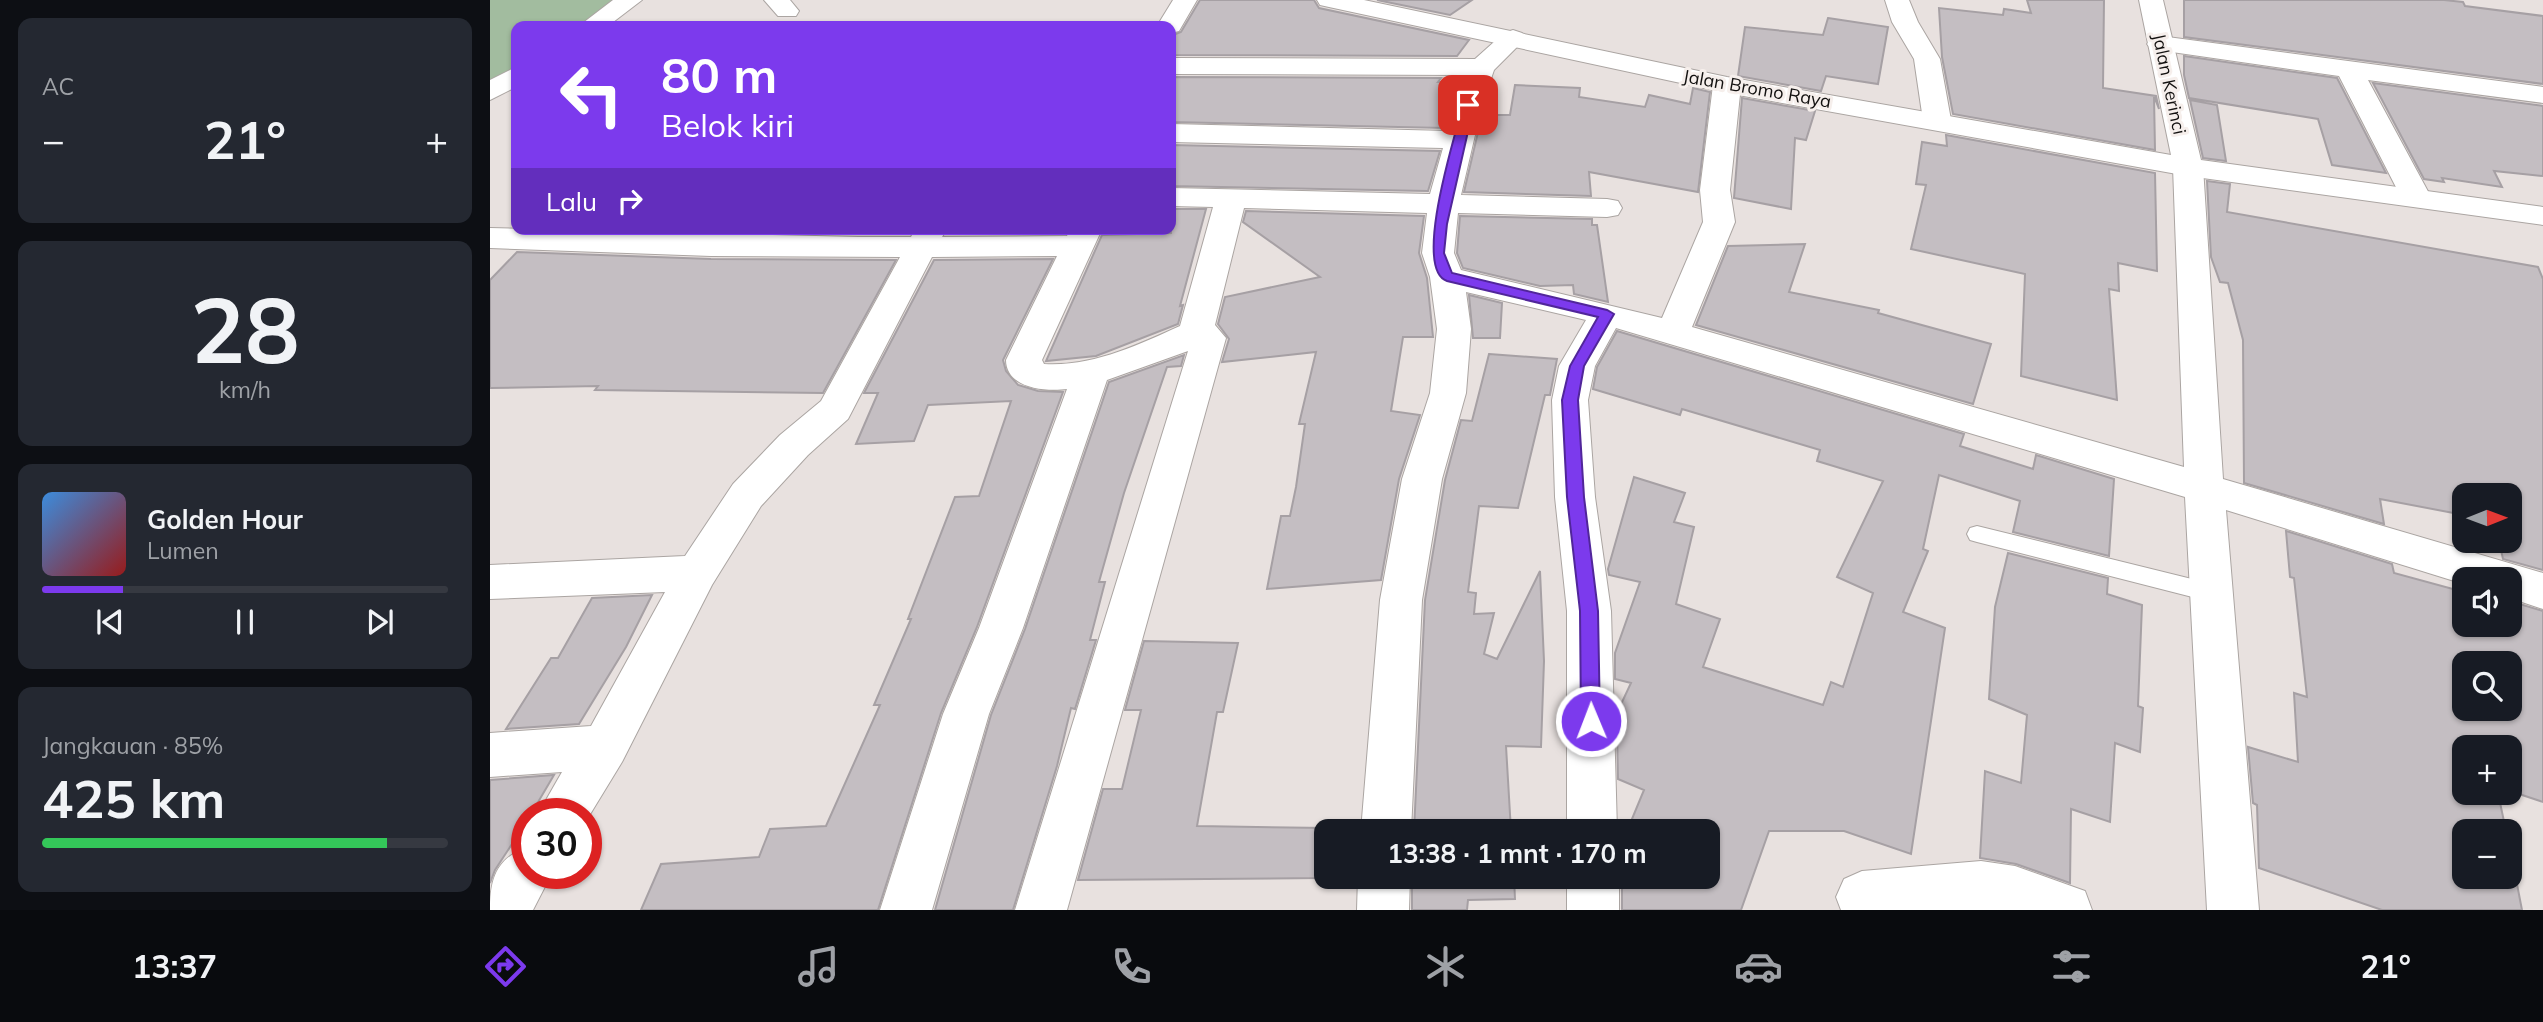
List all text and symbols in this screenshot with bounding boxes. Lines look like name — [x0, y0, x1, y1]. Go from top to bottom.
street label: Jalan Kerinci — [2148, 31, 2191, 136]
text: 80 m — [661, 44, 777, 105]
icon: left — [546, 49, 637, 140]
street label: Jalan Bromo Raya — [1681, 64, 1833, 113]
text: AC — [42, 72, 74, 101]
pin — [1438, 75, 1498, 135]
icon: arrive — [1449, 86, 1487, 124]
text: Belok kiri — [661, 105, 794, 145]
text: 21° — [204, 107, 286, 172]
text: − — [42, 116, 65, 164]
text: + — [425, 116, 448, 164]
icon: right — [611, 182, 649, 220]
text: Lalu — [546, 185, 597, 218]
text: 28 — [190, 272, 300, 386]
text: km/h — [219, 375, 271, 404]
north arrow — [2452, 483, 2522, 553]
map controls — [2452, 483, 2522, 889]
text: Golden Hour — [147, 503, 303, 536]
text: Lumen — [147, 536, 219, 565]
button: sound — [2452, 567, 2522, 637]
icon: previous — [91, 603, 129, 641]
icon: pause — [226, 603, 264, 641]
icon: next — [361, 603, 399, 641]
button: search — [2452, 651, 2522, 721]
position arrow — [1554, 684, 1628, 758]
text: Jangkauan · 85% — [42, 731, 223, 760]
button: + — [2452, 735, 2522, 805]
text: 425 km — [42, 766, 225, 831]
speed limit sign: 30 — [511, 798, 602, 889]
button: − — [2452, 819, 2522, 889]
text: 13:38 · 1 mnt · 170 m — [1387, 837, 1647, 870]
icon: directions — [481, 942, 530, 991]
icon: music — [794, 942, 843, 991]
icon: phone — [1107, 942, 1156, 991]
icon: climate — [1421, 942, 1470, 991]
icon: car — [1734, 942, 1783, 991]
icon: filters — [2047, 942, 2096, 991]
text: 13:37 — [132, 946, 217, 986]
text: 21° — [2360, 946, 2411, 986]

